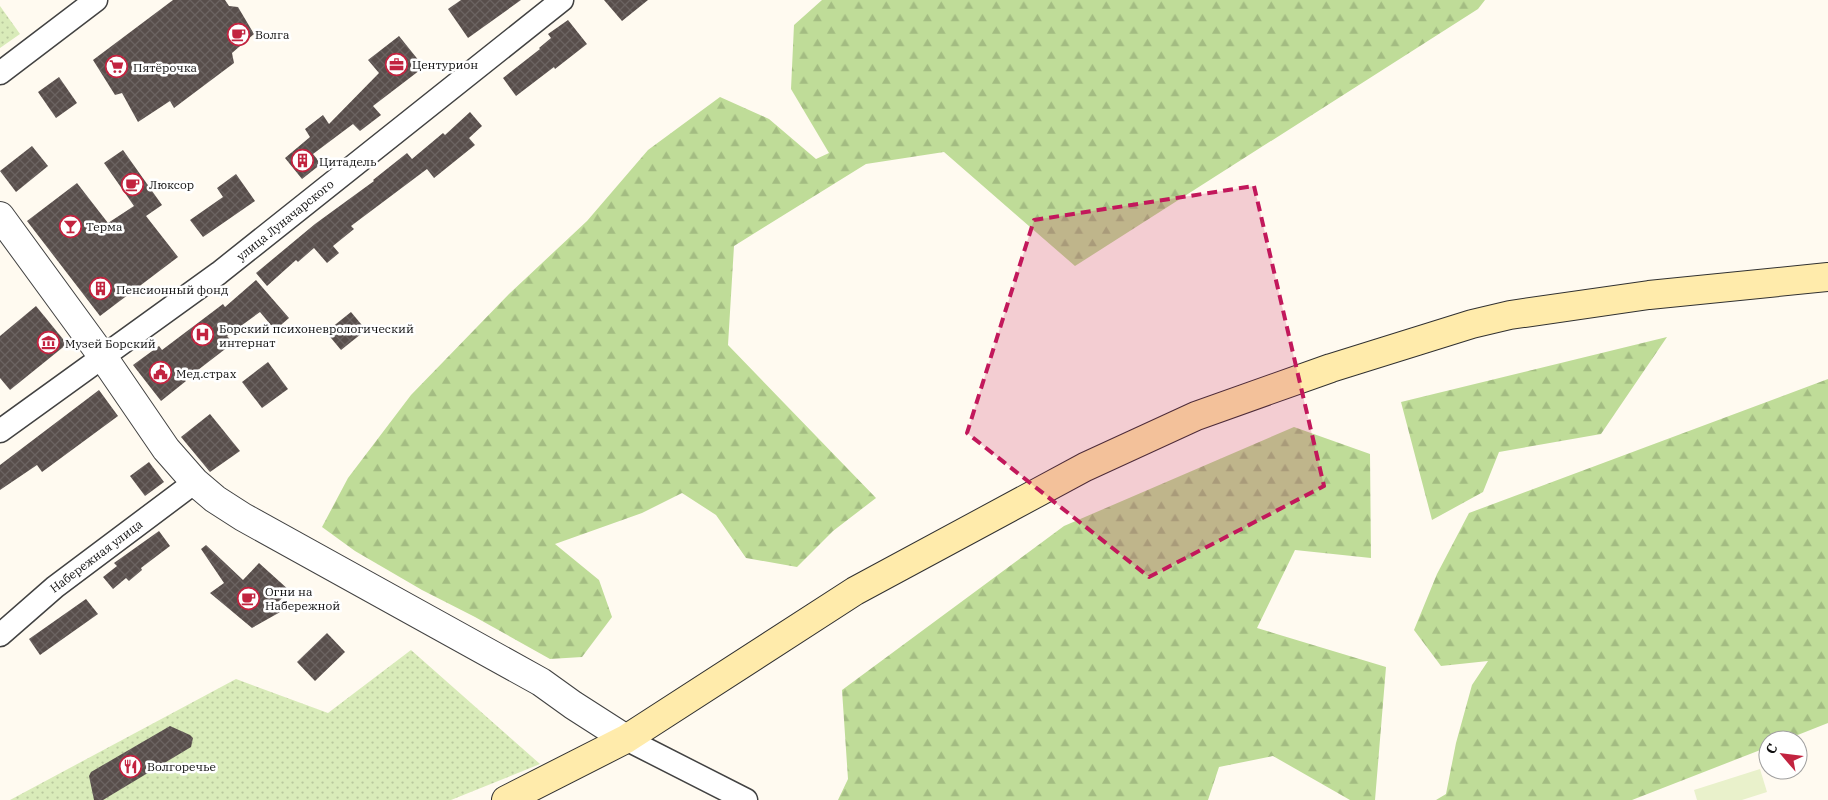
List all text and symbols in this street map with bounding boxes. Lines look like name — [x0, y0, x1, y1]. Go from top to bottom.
cafe icon: Волга — [227, 22, 251, 46]
place label: Волга — [255, 27, 290, 42]
office icon: Центурион — [384, 52, 408, 76]
supermarket icon: Пятёрочка — [105, 55, 129, 79]
place label: Центурион — [412, 57, 478, 72]
place label: Пятёрочка — [133, 60, 198, 75]
building icon: Цитадель — [291, 149, 315, 173]
place label: Цитадель — [319, 154, 377, 169]
cafe icon: Люксор — [121, 172, 145, 196]
street label: улица Луначарского — [233, 176, 337, 264]
place label: Люксор — [149, 177, 194, 192]
bar icon: Терма — [58, 214, 82, 238]
place label: Терма — [86, 219, 123, 234]
building icon: Пенсионный фонд — [88, 277, 112, 301]
place label: Пенсионный фонд — [116, 282, 228, 297]
place label: Борский психоневрологический интернат — [219, 321, 414, 350]
hospital icon: Борский психоневрологический интернат — [191, 323, 215, 347]
museum icon: Музей Борский — [37, 331, 61, 355]
place label: Музей Борский — [65, 336, 156, 351]
public building icon: Мед.страх — [148, 361, 172, 385]
place label: Мед.страх — [176, 366, 237, 381]
street label: Набережная улица — [47, 516, 146, 596]
place label: Огни на Набережной — [265, 584, 340, 613]
cafe icon: Огни на Набережной — [237, 586, 261, 610]
north arrow — [1758, 730, 1808, 780]
text: С — [1761, 741, 1782, 757]
restaurant icon: Волгоречье — [119, 754, 143, 778]
place label: Волгоречье — [147, 759, 216, 774]

